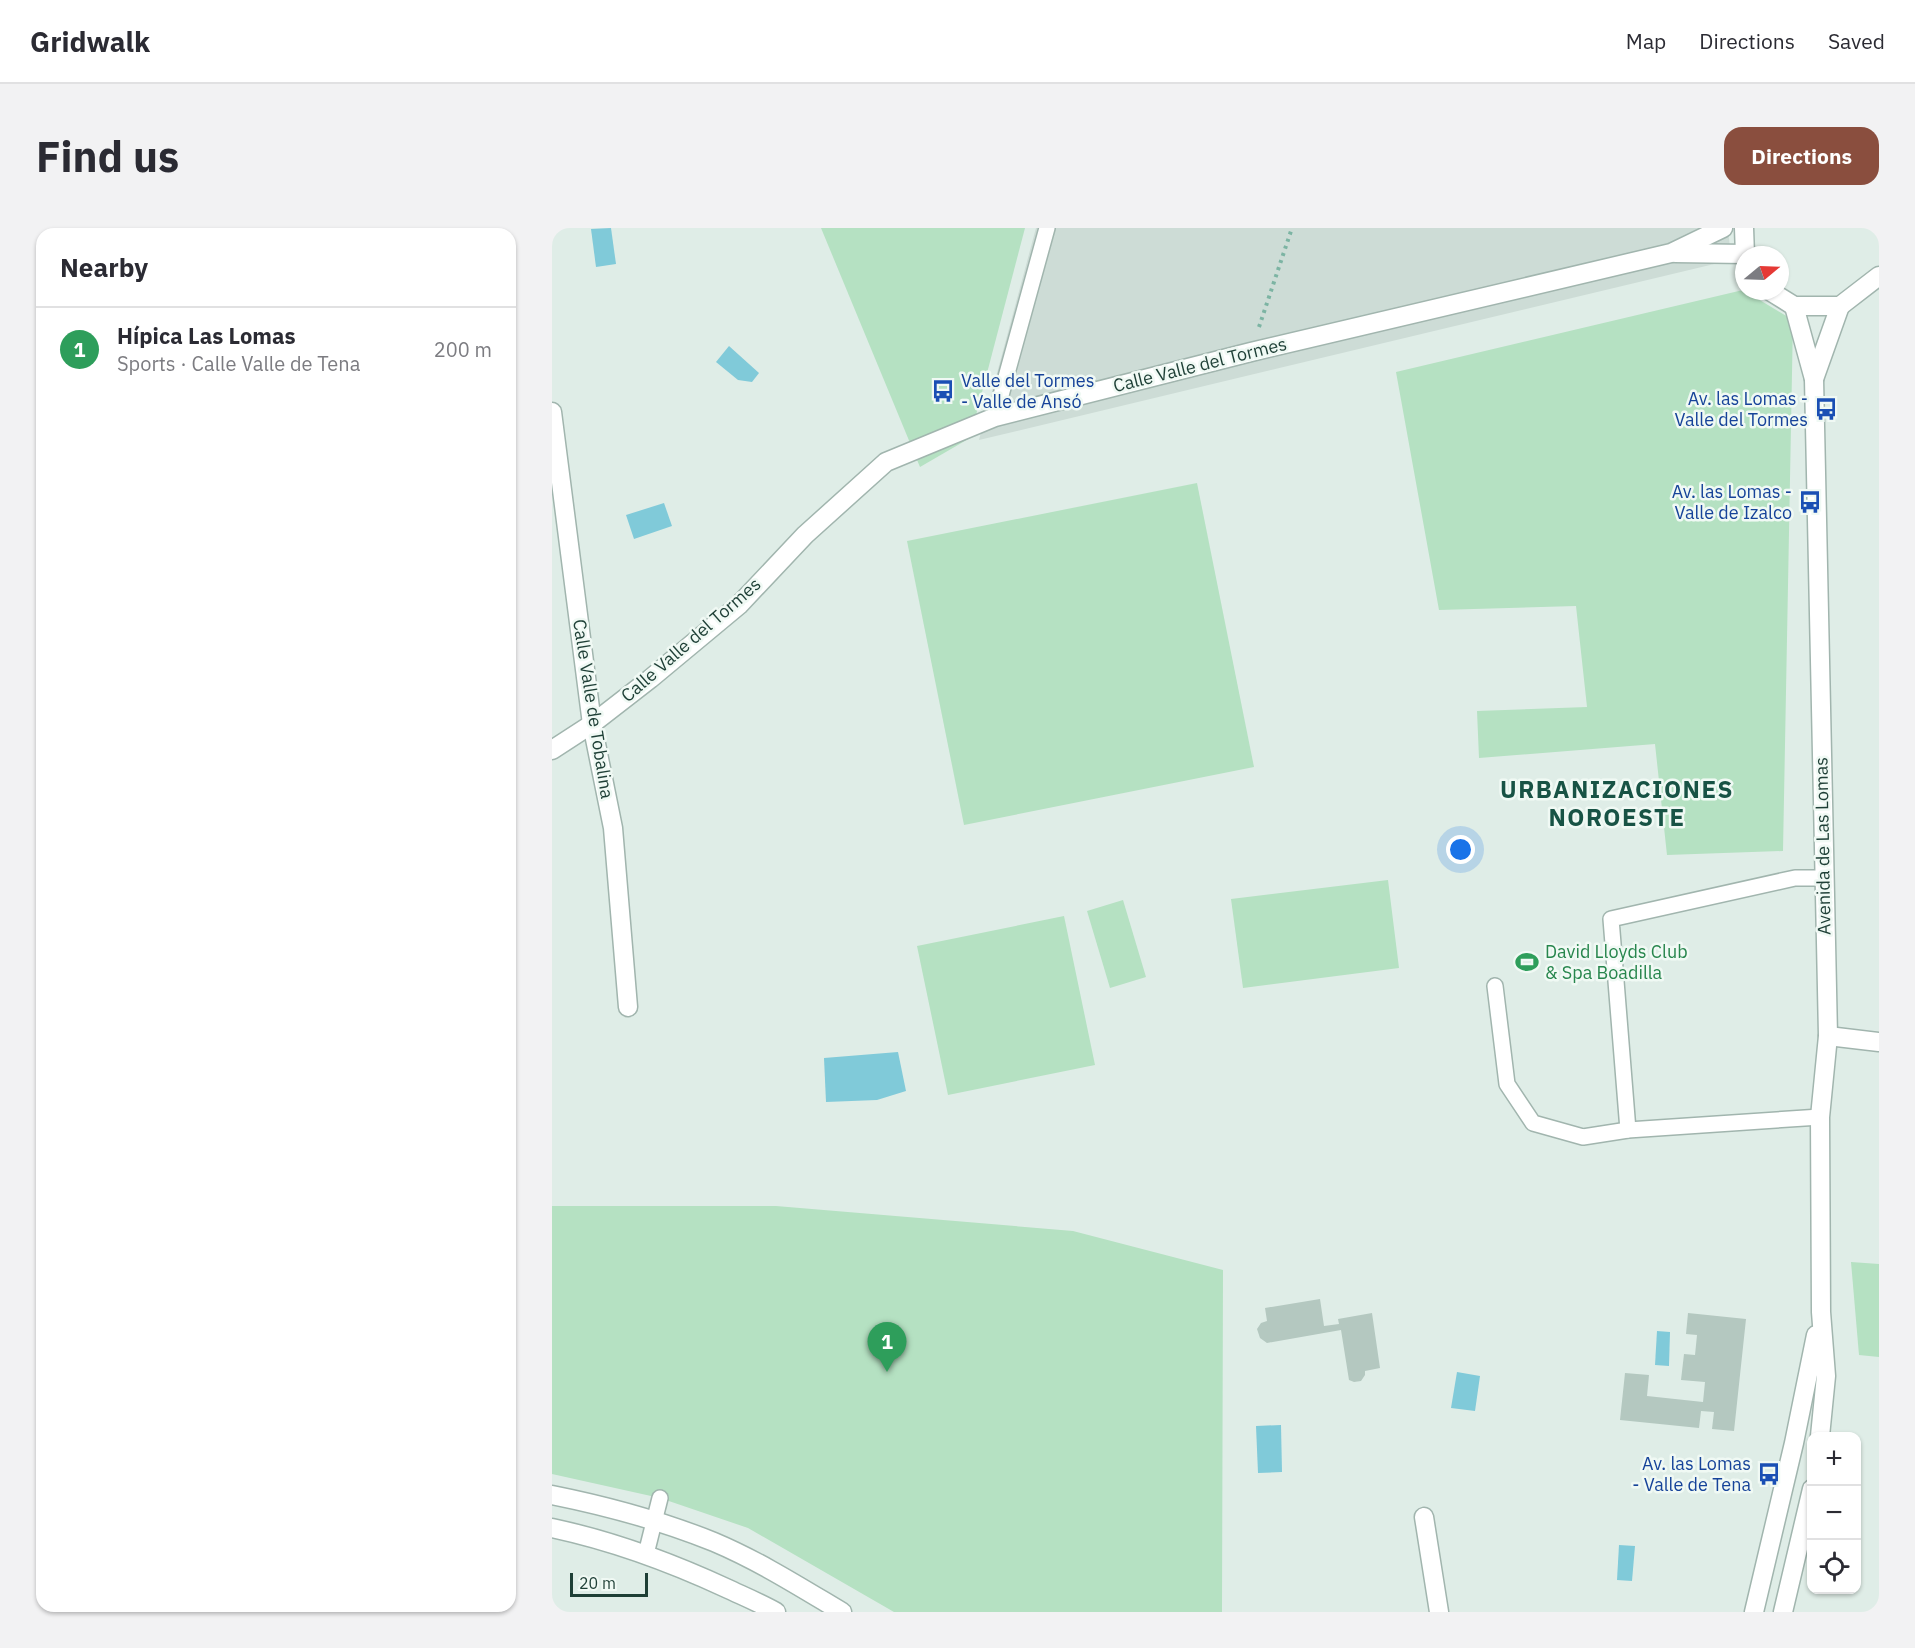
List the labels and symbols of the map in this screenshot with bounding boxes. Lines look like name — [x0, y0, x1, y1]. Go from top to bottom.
north arrow — [1735, 246, 1789, 300]
street label: Calle Valle del Tormes — [1111, 332, 1289, 397]
place label: Valle del Tormes - Valle de Ansó — [961, 369, 1095, 413]
bus stop icon: Valle del Tormes - Valle de Ansó — [930, 378, 956, 404]
place label: Av. las Lomas - Valle del Tormes — [1674, 387, 1808, 431]
bus stop icon: Av. las Lomas - Valle del Tormes — [1813, 396, 1839, 422]
place label: Av. las Lomas - Valle de Izalco — [1672, 480, 1792, 524]
bus stop icon: Av. las Lomas - Valle de Izalco — [1797, 489, 1823, 515]
street label: Calle Valle del Tormes — [616, 573, 765, 707]
street label: Calle Valle de Tobalina — [568, 617, 619, 801]
street label: Avenida de Las Lomas — [1809, 757, 1836, 935]
district label: URBANIZACIONES NOROESTE — [1500, 773, 1734, 833]
your location — [1446, 835, 1475, 864]
place label: David Lloyds Club & Spa Boadilla — [1545, 940, 1688, 984]
sports icon: David Lloyds Club & Spa Boadilla — [1514, 949, 1540, 975]
pin: 1 — [868, 1322, 906, 1372]
place label: Av. las Lomas - Valle de Tena — [1632, 1452, 1751, 1496]
bus stop icon: Av. las Lomas - Valle de Tena — [1756, 1461, 1782, 1487]
scale bar — [570, 1570, 648, 1598]

